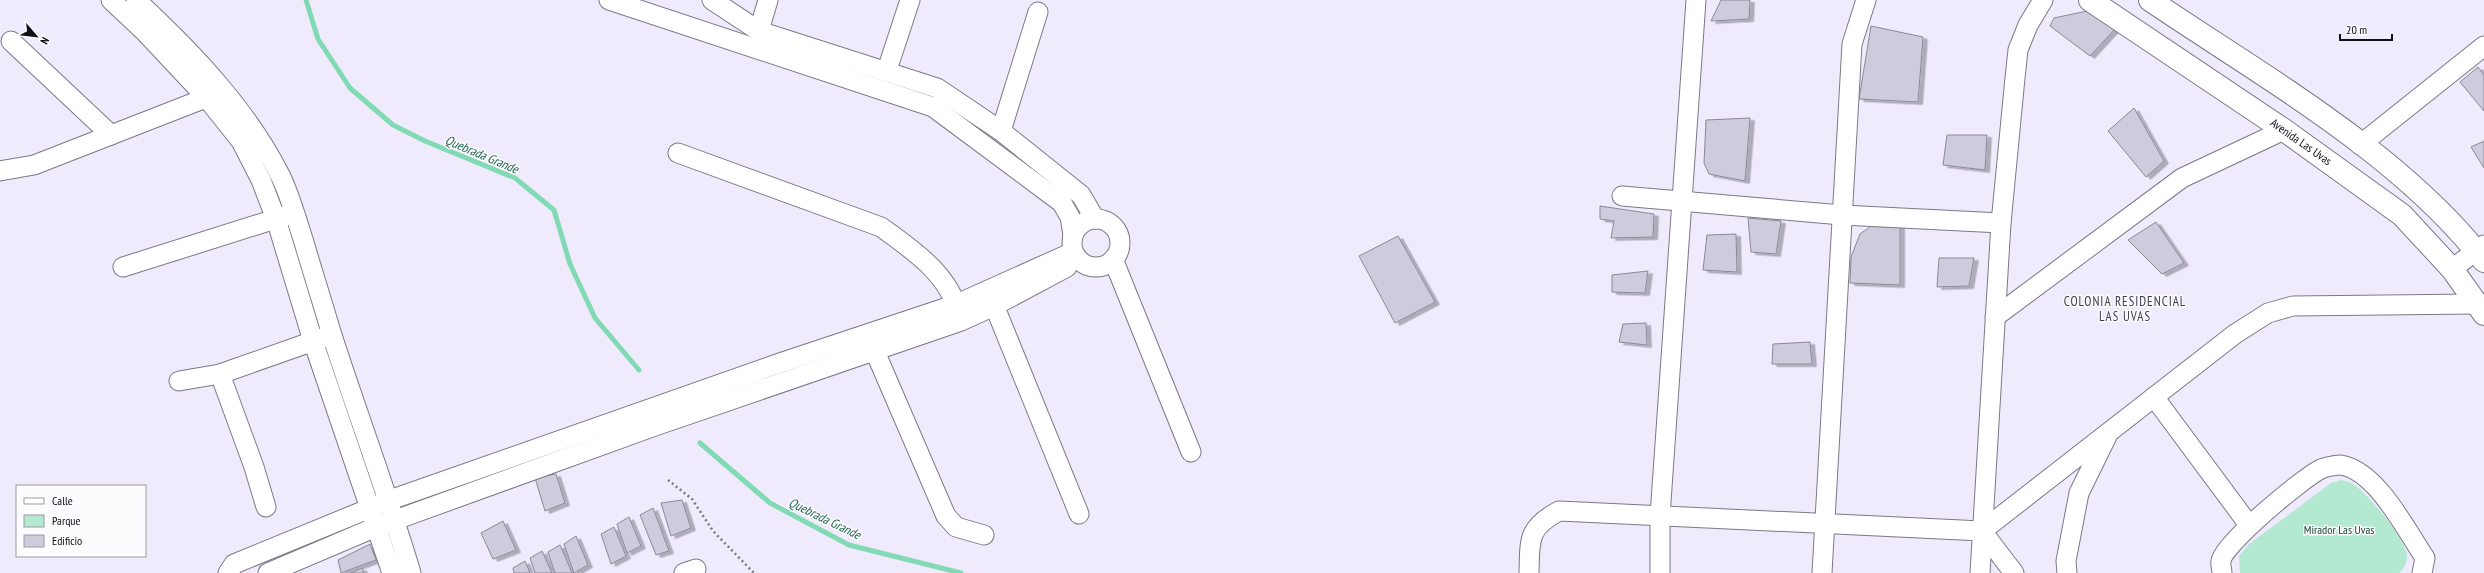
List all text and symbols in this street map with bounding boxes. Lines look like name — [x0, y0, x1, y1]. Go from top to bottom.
north arrow — [16, 16, 56, 56]
scale bar — [2340, 16, 2392, 42]
text: 20 m — [2346, 22, 2367, 37]
text: N — [37, 35, 52, 47]
street label: Avenida Las Uvas — [2268, 115, 2335, 168]
water label: Quebrada Grande — [443, 131, 523, 178]
district label: COLONIA RESIDENCIAL LAS UVAS — [2064, 293, 2186, 325]
legend — [16, 485, 146, 557]
text: Calle — [52, 493, 73, 508]
water label: Quebrada Grande — [786, 494, 865, 544]
text: Parque — [52, 513, 81, 528]
park label: Mirador Las Uvas — [2304, 522, 2374, 537]
text: Edificio — [52, 533, 82, 548]

